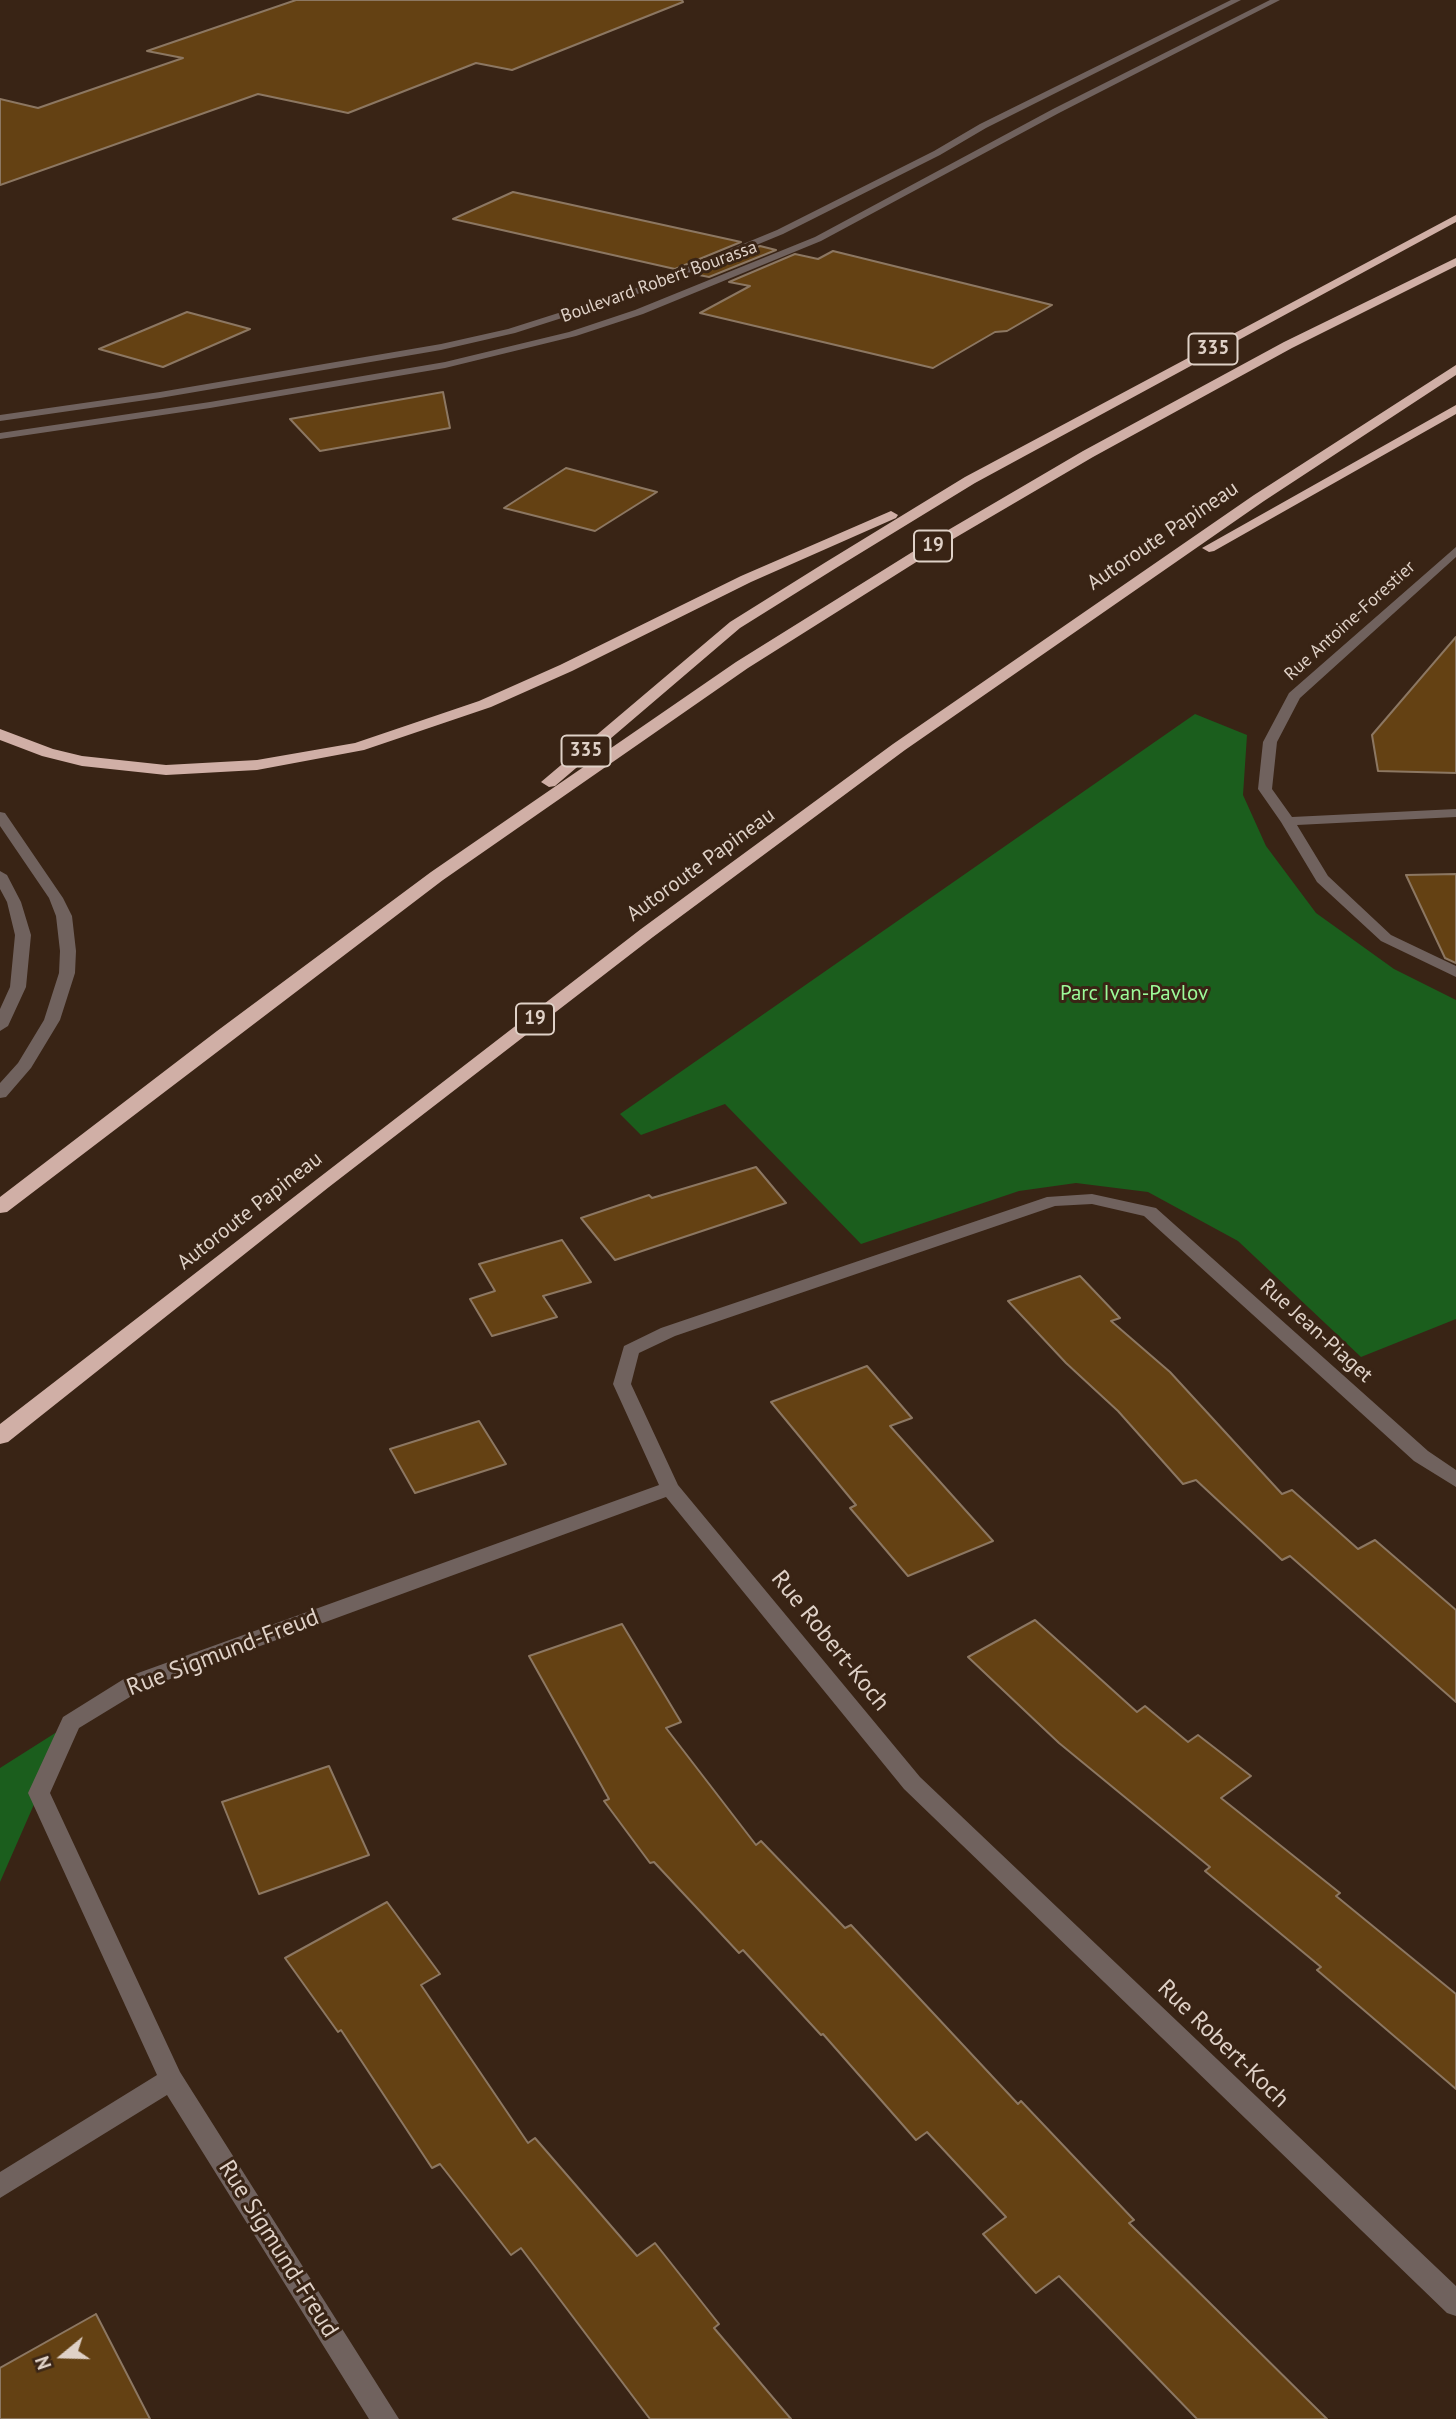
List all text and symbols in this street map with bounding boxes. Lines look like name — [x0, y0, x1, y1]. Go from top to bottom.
street label: Boulevard Robert Bourassa — [558, 236, 760, 328]
road number: 335 — [1188, 334, 1238, 364]
street label: Autoroute Papineau — [1083, 476, 1243, 596]
road number: 19 — [914, 530, 952, 562]
street label: Rue Antoine-Forestier — [1280, 557, 1420, 685]
road number: 335 — [562, 736, 610, 766]
street label: Autoroute Papineau — [622, 803, 780, 927]
park label: Parc Ivan-Pavlov — [1060, 981, 1208, 1007]
road number: 19 — [516, 1004, 554, 1035]
street label: Autoroute Papineau — [173, 1147, 327, 1275]
street label: Rue Jean-Piaget — [1254, 1274, 1378, 1388]
street label: Rue Robert-Koch — [765, 1565, 895, 1717]
street label: Rue Sigmund-Freud — [123, 1603, 323, 1703]
street label: Rue Robert-Koch — [1151, 1974, 1295, 2114]
street label: Rue Sigmund-Freud — [212, 2155, 344, 2343]
north arrow — [28, 2321, 98, 2391]
text: N — [30, 2353, 57, 2373]

